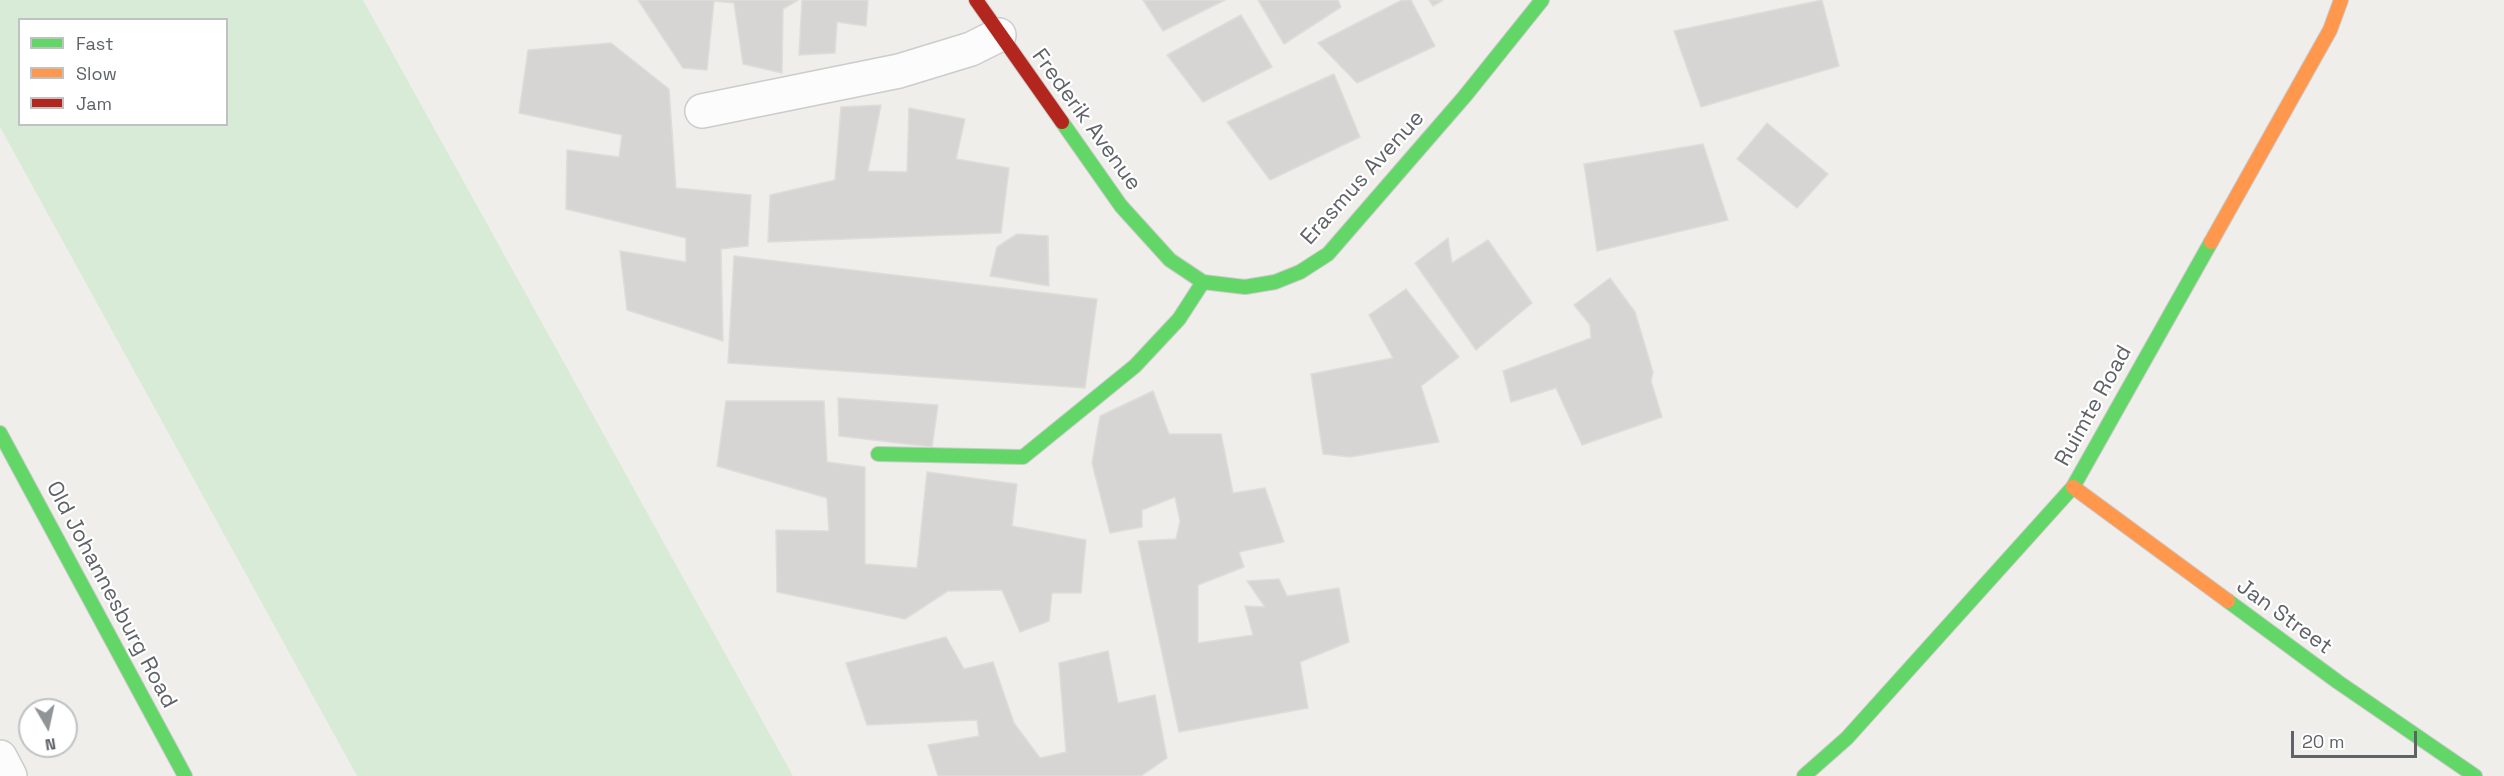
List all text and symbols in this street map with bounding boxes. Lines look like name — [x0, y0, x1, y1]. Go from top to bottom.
legend — [18, 18, 228, 126]
text: Fast — [76, 32, 113, 55]
street label: Frederik Avenue — [1026, 44, 1146, 196]
text: Slow — [76, 62, 117, 85]
text: Jam — [76, 92, 112, 115]
street label: Erasmus Avenue — [1296, 105, 1430, 251]
street label: Ruimte Road — [2050, 341, 2138, 471]
street label: Old Johannesburg Road — [40, 477, 182, 713]
street label: Jan Street — [2231, 574, 2337, 660]
north arrow — [18, 698, 78, 758]
scale bar — [2294, 719, 2420, 757]
text: 20 m — [2302, 730, 2345, 753]
text: N — [44, 733, 58, 756]

